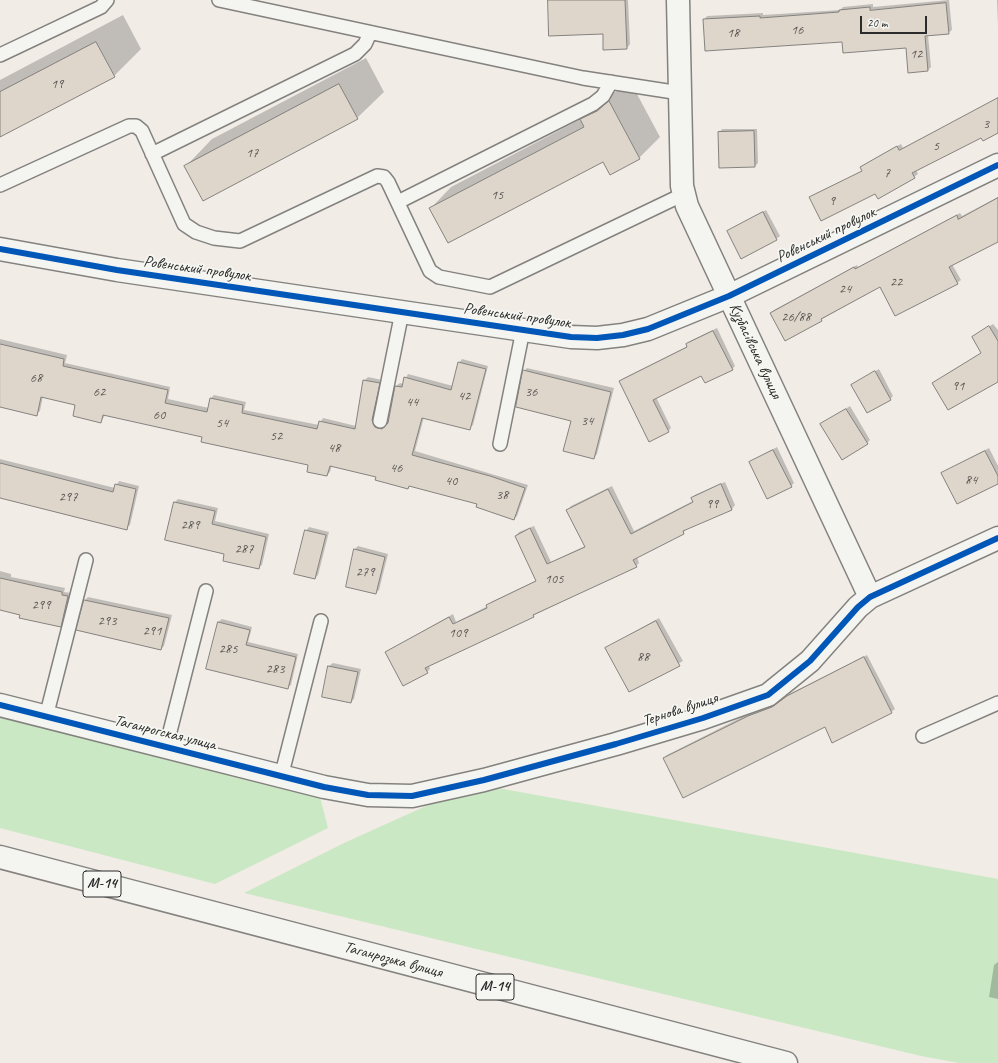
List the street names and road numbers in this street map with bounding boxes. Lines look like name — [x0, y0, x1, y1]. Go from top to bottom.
street label: Ровенський провулок — [773, 203, 879, 267]
street label: Ровенський провулок — [142, 252, 252, 286]
street label: Ровенський провулок — [462, 299, 572, 333]
street label: Кузбасівська вулиця — [725, 300, 785, 402]
street label: Тернова вулиця — [640, 689, 720, 731]
street label: Таганрогская улица — [112, 711, 218, 755]
road number: М-14 — [83, 871, 121, 897]
street label: Таганрозька вулиця — [342, 938, 444, 982]
road number: М-14 — [476, 974, 514, 1000]

